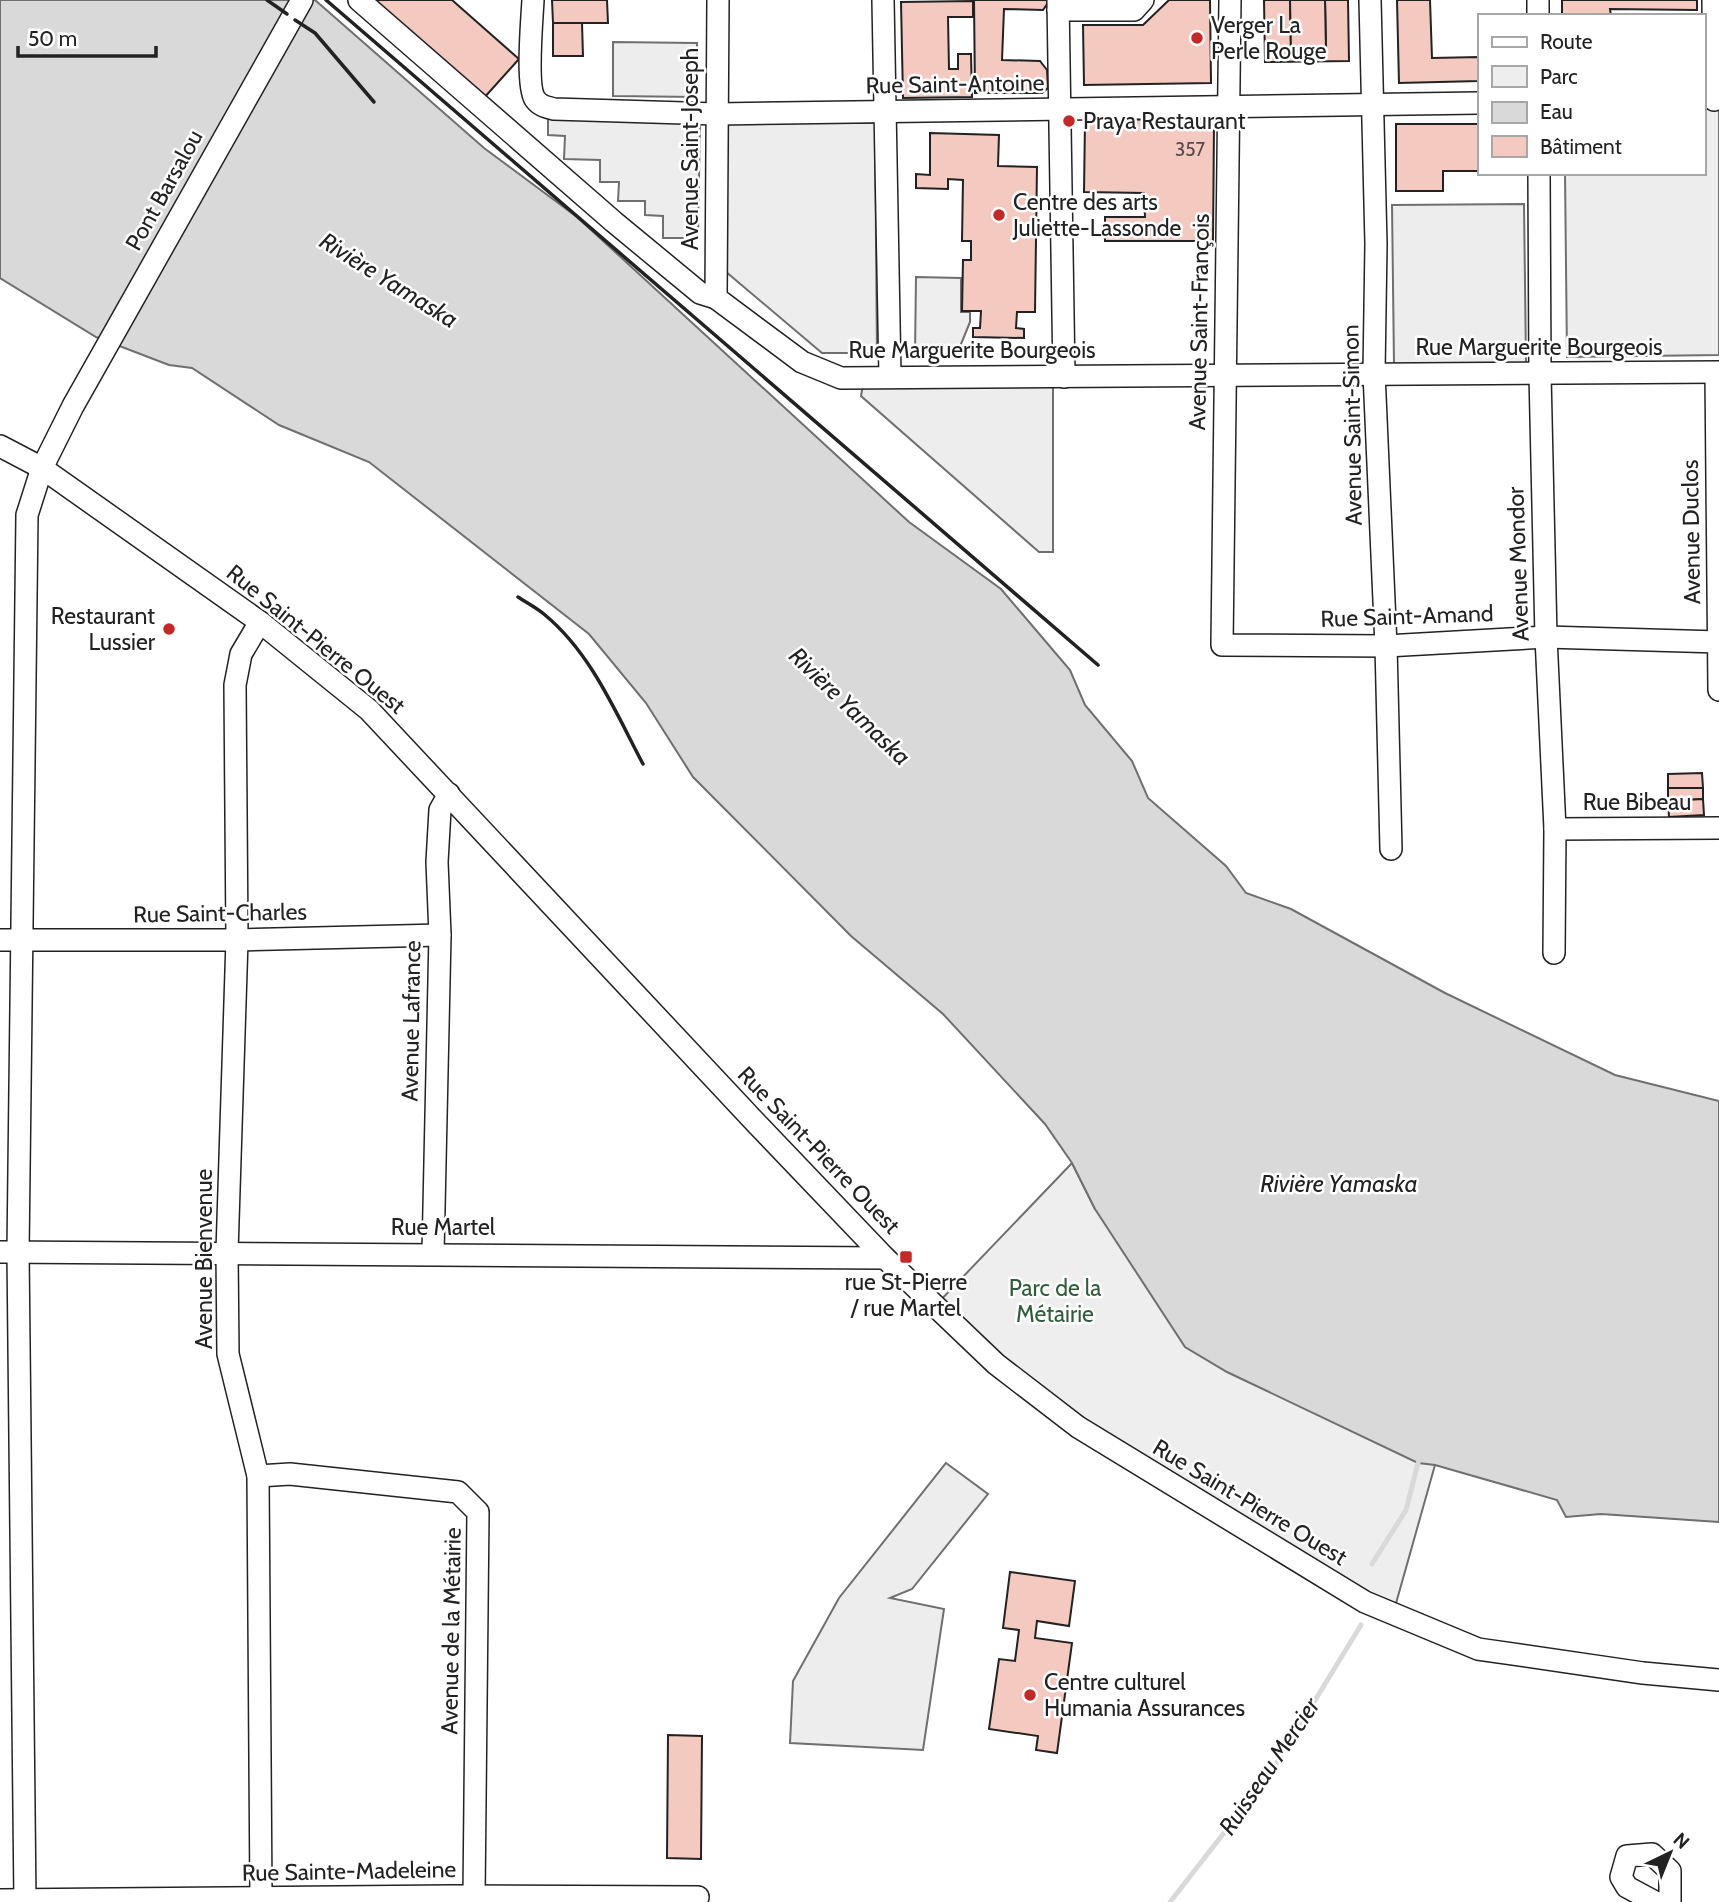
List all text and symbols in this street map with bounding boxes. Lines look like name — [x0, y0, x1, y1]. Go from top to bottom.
place label: Verger La Perle Rouge — [1211, 11, 1327, 65]
scale bar — [18, 14, 156, 58]
legend — [1478, 14, 1705, 175]
text: 50 m — [28, 26, 77, 51]
text: Route — [1540, 29, 1593, 54]
marker: Verger La Perle Rouge — [1189, 30, 1205, 46]
street label: Avenue Saint-Joseph — [676, 48, 704, 250]
text: Parc — [1540, 64, 1578, 89]
street label: Rue Saint-Antoine — [865, 68, 1045, 100]
text: Eau — [1540, 99, 1573, 124]
place label: Praya Restaurant — [1083, 107, 1246, 135]
marker: Praya Restaurant — [1061, 113, 1077, 129]
street label: Pont Barsalou — [119, 125, 209, 255]
text: Bâtiment — [1540, 134, 1622, 159]
house number: 357 — [1175, 138, 1205, 161]
place label: Centre des arts Juliette-Lassonde — [1012, 188, 1182, 242]
marker: Centre des arts Juliette-Lassonde — [991, 207, 1007, 223]
street label: Avenue Saint-François — [1183, 213, 1215, 431]
water label: Rivière Yamaska — [315, 226, 463, 334]
street label: Avenue Saint-Simon — [1336, 324, 1368, 526]
street label: Rue Marguerite Bourgeois — [1415, 333, 1663, 361]
street label: Rue Marguerite Bourgeois — [848, 336, 1096, 364]
street label: Avenue Duclos — [1676, 459, 1706, 605]
street label: Avenue Mondor — [1501, 485, 1535, 642]
street label: Rue Saint-Pierre Ouest — [221, 558, 411, 720]
street label: Rue Saint-Amand — [1320, 599, 1494, 633]
place label: Restaurant Lussier — [51, 602, 156, 656]
marker: Restaurant Lussier — [161, 621, 177, 637]
water label: Rivière Yamaska — [783, 641, 917, 771]
street label: Rue Bibeau — [1583, 788, 1691, 816]
street label: Rue Saint-Charles — [133, 897, 307, 929]
street label: Avenue Lafrance — [396, 940, 426, 1102]
street label: Rue Saint-Pierre Ouest — [732, 1061, 906, 1240]
street label: Avenue Bienvenue — [190, 1169, 218, 1349]
water label: Rivière Yamaska — [1260, 1169, 1418, 1198]
street label: Rue Martel — [391, 1213, 496, 1241]
marker: rue St-Pierre / rue Martel — [898, 1249, 914, 1265]
place label: rue St-Pierre / rue Martel — [845, 1268, 967, 1322]
park label: Parc de la Métairie — [1009, 1274, 1101, 1328]
street label: Rue Saint-Pierre Ouest — [1148, 1433, 1352, 1571]
street label: Avenue de la Métairie — [435, 1527, 467, 1735]
place label: Centre culturel Humania Assurances — [1044, 1668, 1245, 1722]
marker: Centre culturel Humania Assurances — [1022, 1687, 1038, 1703]
water label: Ruisseau Mercier — [1213, 1691, 1326, 1840]
north arrow — [1635, 1818, 1705, 1888]
text: N — [1668, 1828, 1694, 1854]
street label: Rue Sainte-Madeleine — [242, 1855, 457, 1887]

